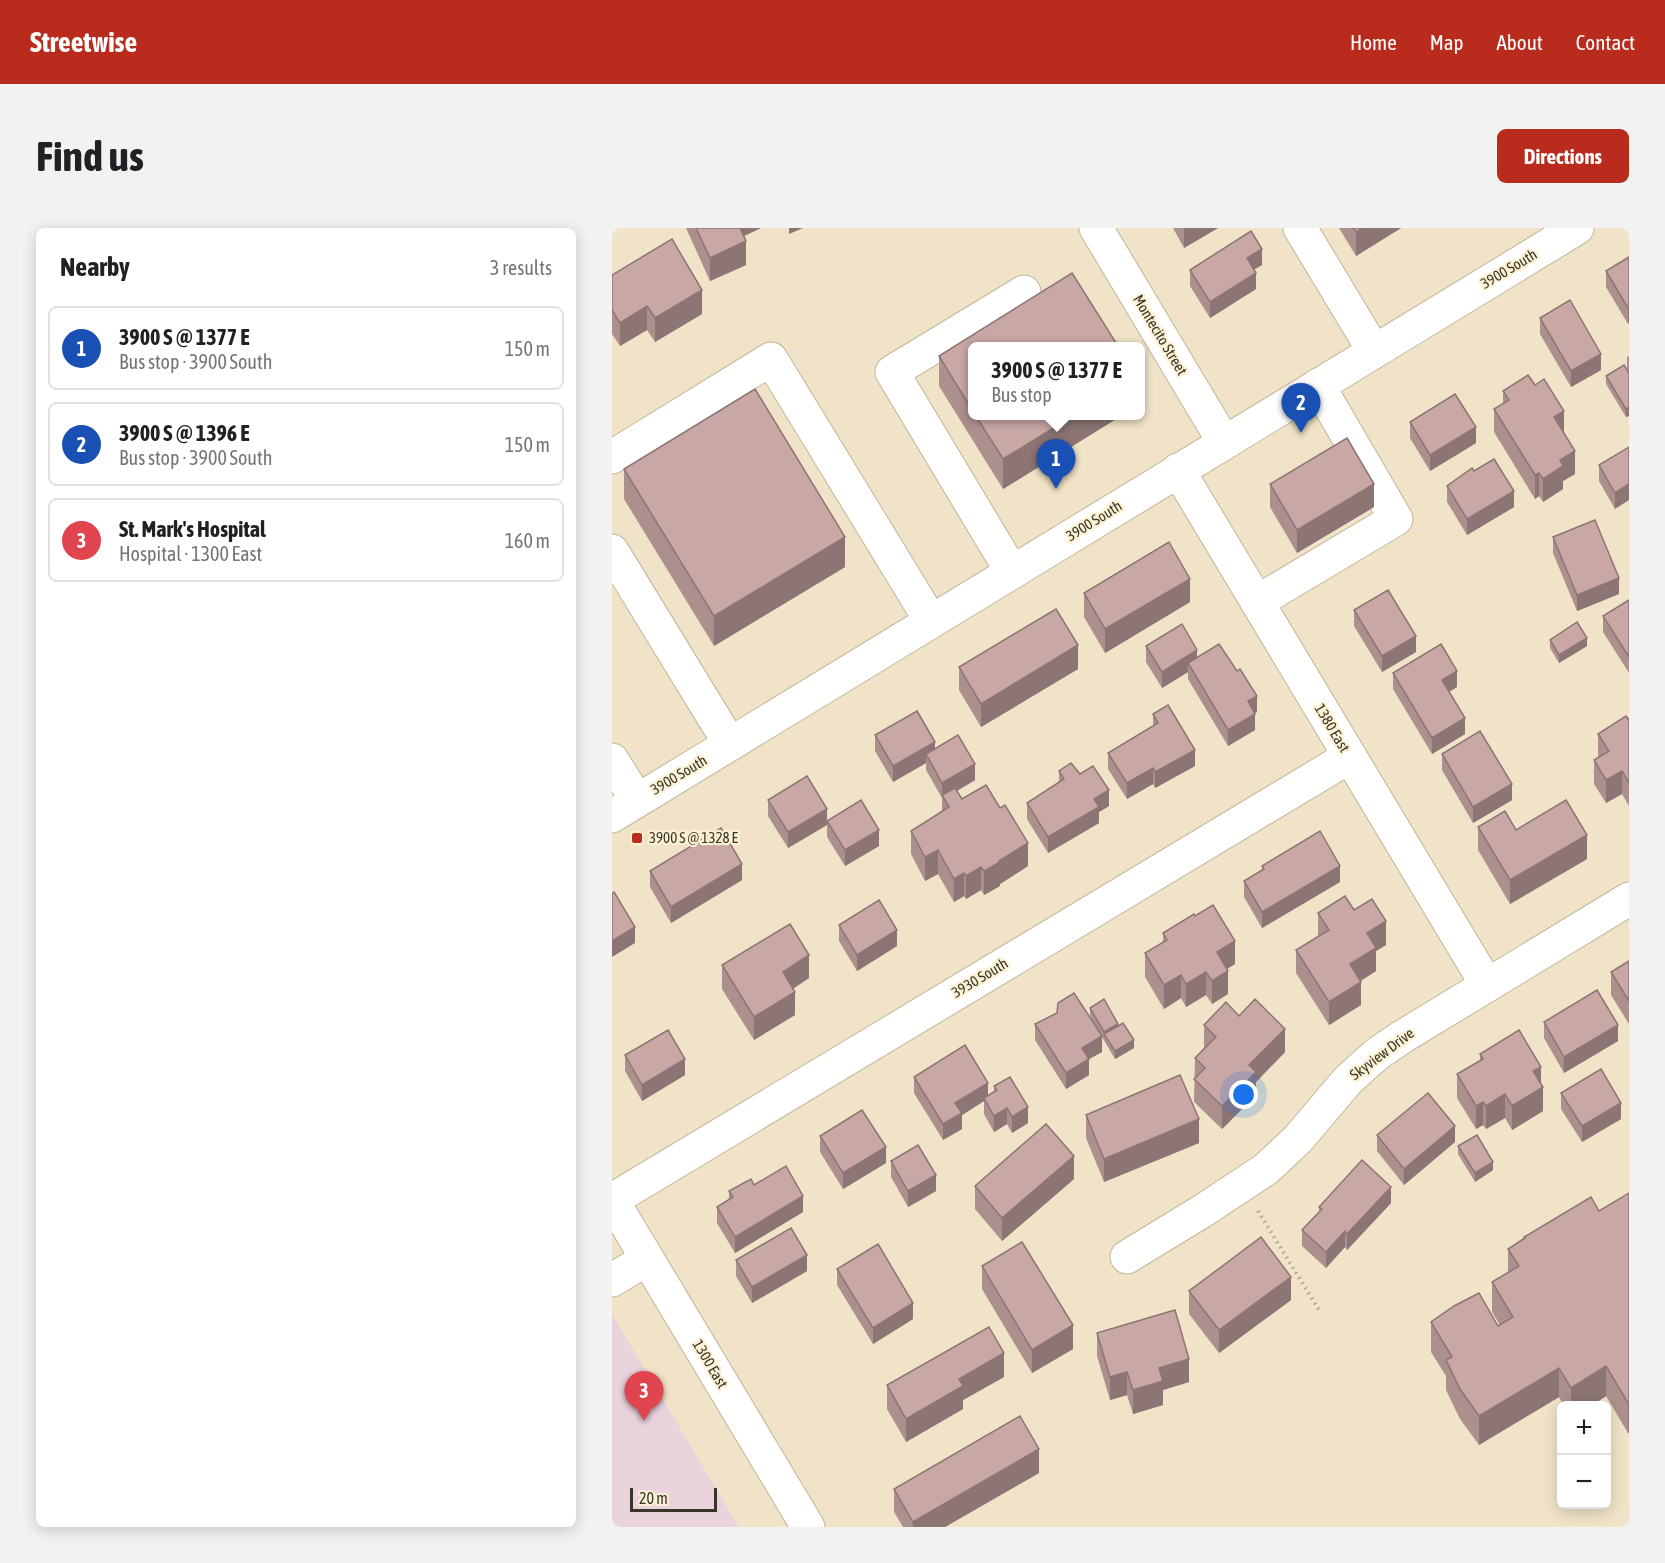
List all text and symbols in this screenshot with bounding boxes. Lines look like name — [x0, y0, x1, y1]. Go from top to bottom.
text: Streetwise — [30, 26, 137, 58]
text: Home — [1350, 30, 1397, 54]
text: Map — [1430, 30, 1464, 54]
text: About — [1497, 30, 1543, 54]
text: Contact — [1576, 30, 1635, 54]
button: Directions — [1497, 129, 1629, 183]
text: Find us — [36, 132, 144, 180]
street label: 3900 South — [1478, 245, 1540, 292]
text: Nearby — [60, 252, 130, 282]
text: 3 results — [490, 256, 552, 279]
street label: Montecito Street — [1130, 292, 1191, 378]
text: 3900 S @ 1377 E — [119, 324, 250, 350]
text: 1 — [77, 337, 86, 360]
text: 150 m — [505, 337, 550, 360]
popup — [968, 342, 1145, 420]
text: Bus stop · 3900 South — [119, 350, 272, 373]
text: 3900 S @ 1377 E — [991, 357, 1122, 383]
text: Bus stop — [991, 383, 1052, 406]
pin: 2 — [1282, 384, 1320, 433]
text: 3900 S @ 1396 E — [119, 420, 250, 446]
text: 2 — [77, 433, 86, 456]
text: 150 m — [505, 433, 550, 456]
pin: 1 — [1036, 440, 1076, 489]
text: Bus stop · 3900 South — [119, 446, 272, 469]
street label: 3900 South — [1063, 497, 1125, 544]
text: St. Mark's Hospital — [119, 516, 266, 542]
text: 3 — [77, 529, 86, 552]
text: 160 m — [505, 529, 550, 552]
text: Hospital · 1300 East — [119, 542, 262, 565]
street label: 1380 East — [1311, 701, 1353, 755]
street label: 3900 South — [648, 751, 710, 798]
place label: 3900 S @ 1328 E — [649, 829, 739, 846]
marker: 3900 S @ 1328 E — [630, 831, 644, 845]
street label: 3930 South — [949, 954, 1011, 1001]
street label: Skyview Drive — [1346, 1024, 1417, 1083]
your location — [1229, 1080, 1258, 1109]
street label: 1300 East — [689, 1337, 731, 1391]
pin: 3 — [624, 1372, 663, 1421]
map controls — [1557, 1401, 1611, 1509]
button: + — [1557, 1401, 1611, 1455]
button: − — [1557, 1455, 1611, 1509]
scale bar — [630, 1485, 717, 1512]
text: 20 m — [639, 1489, 668, 1507]

